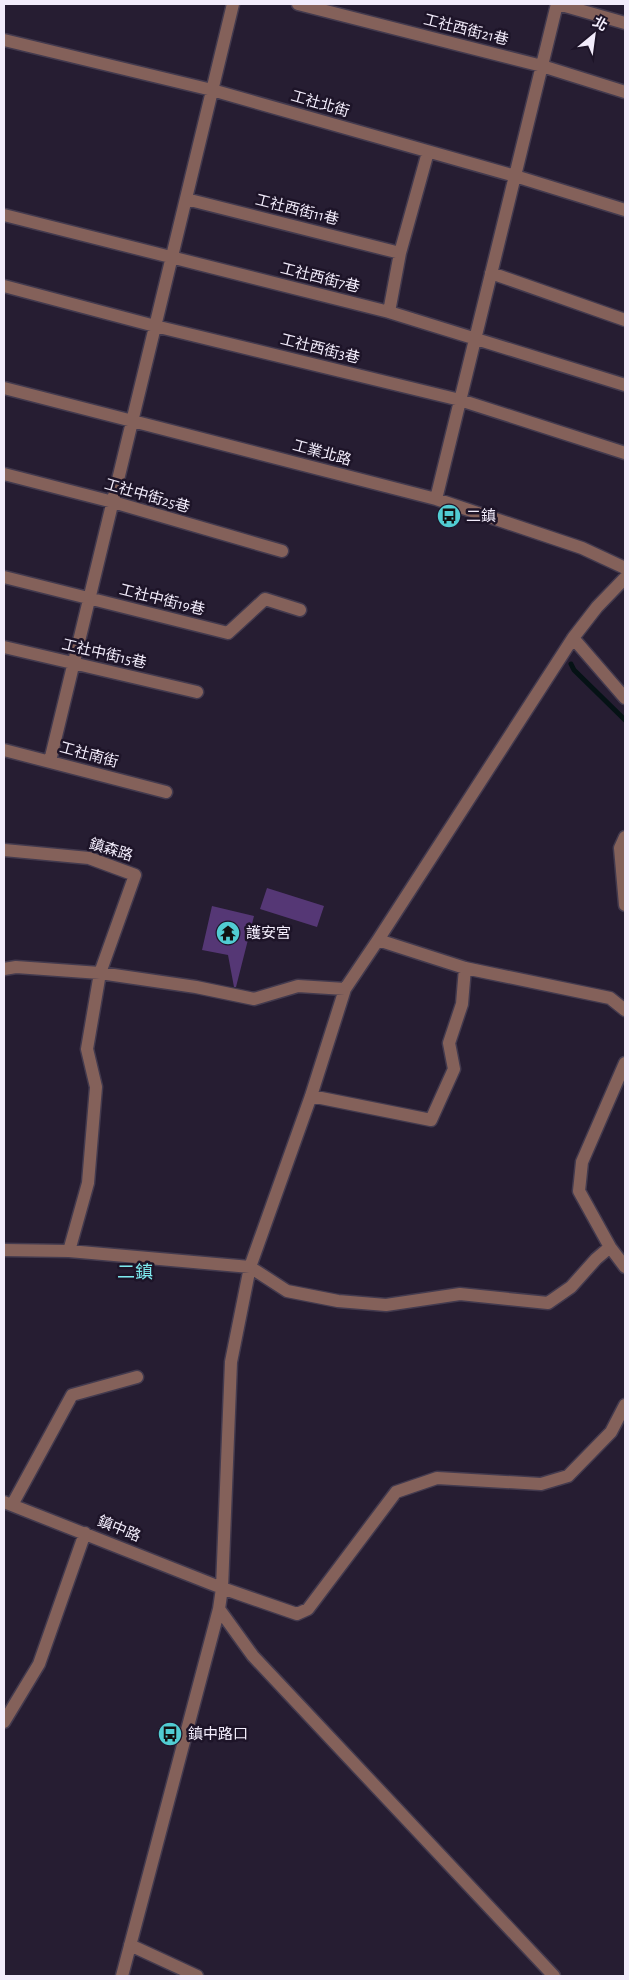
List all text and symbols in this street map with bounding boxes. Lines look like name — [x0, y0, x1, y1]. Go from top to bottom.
north arrow — [569, 10, 619, 60]
street label: 工社西街21巷 — [422, 11, 510, 48]
text: 北 — [590, 14, 610, 34]
street label: 工社北街 — [289, 87, 351, 119]
street label: 工社西街11巷 — [254, 191, 340, 228]
street label: 工社西街7巷 — [279, 260, 361, 295]
street label: 工社西街3巷 — [279, 331, 361, 366]
street label: 工業北路 — [291, 436, 353, 468]
street label: 工社中街25巷 — [103, 476, 192, 515]
bus stop icon: 二鎮 — [436, 503, 462, 529]
place label: 二鎮 — [466, 507, 496, 524]
street label: 工社中街19巷 — [118, 581, 206, 618]
street label: 工社中街15巷 — [60, 636, 148, 671]
street label: 工社南街 — [58, 739, 120, 770]
street label: 鎮森路 — [87, 834, 135, 864]
temple icon: 護安宮 — [215, 920, 241, 946]
place label: 護安宮 — [246, 924, 291, 941]
district label: 二鎮 — [117, 1262, 153, 1282]
street label: 鎮中路 — [95, 1512, 143, 1544]
bus stop icon: 鎮中路口 — [157, 1721, 183, 1747]
place label: 鎮中路口 — [188, 1725, 248, 1742]

